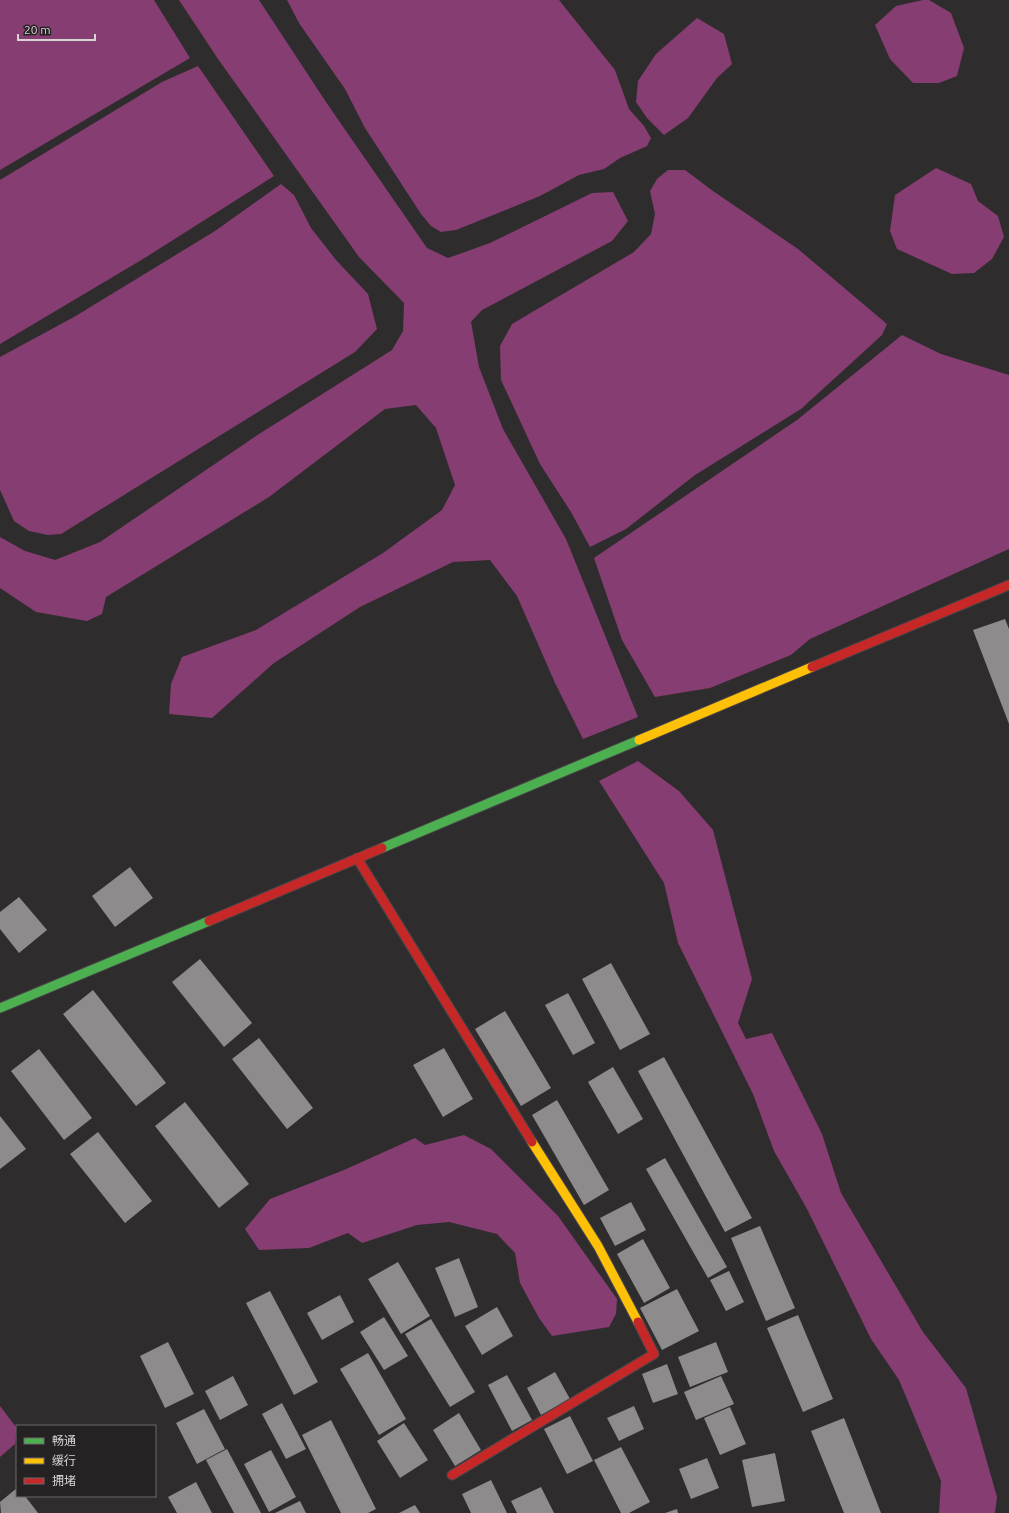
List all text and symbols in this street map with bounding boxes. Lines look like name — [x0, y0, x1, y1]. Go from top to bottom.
scale bar — [18, 16, 95, 42]
text: 20 m — [24, 23, 51, 36]
legend — [16, 1425, 156, 1497]
text: 畅通 — [52, 1434, 76, 1447]
text: 缓行 — [52, 1454, 76, 1467]
text: 拥堵 — [52, 1474, 76, 1487]

